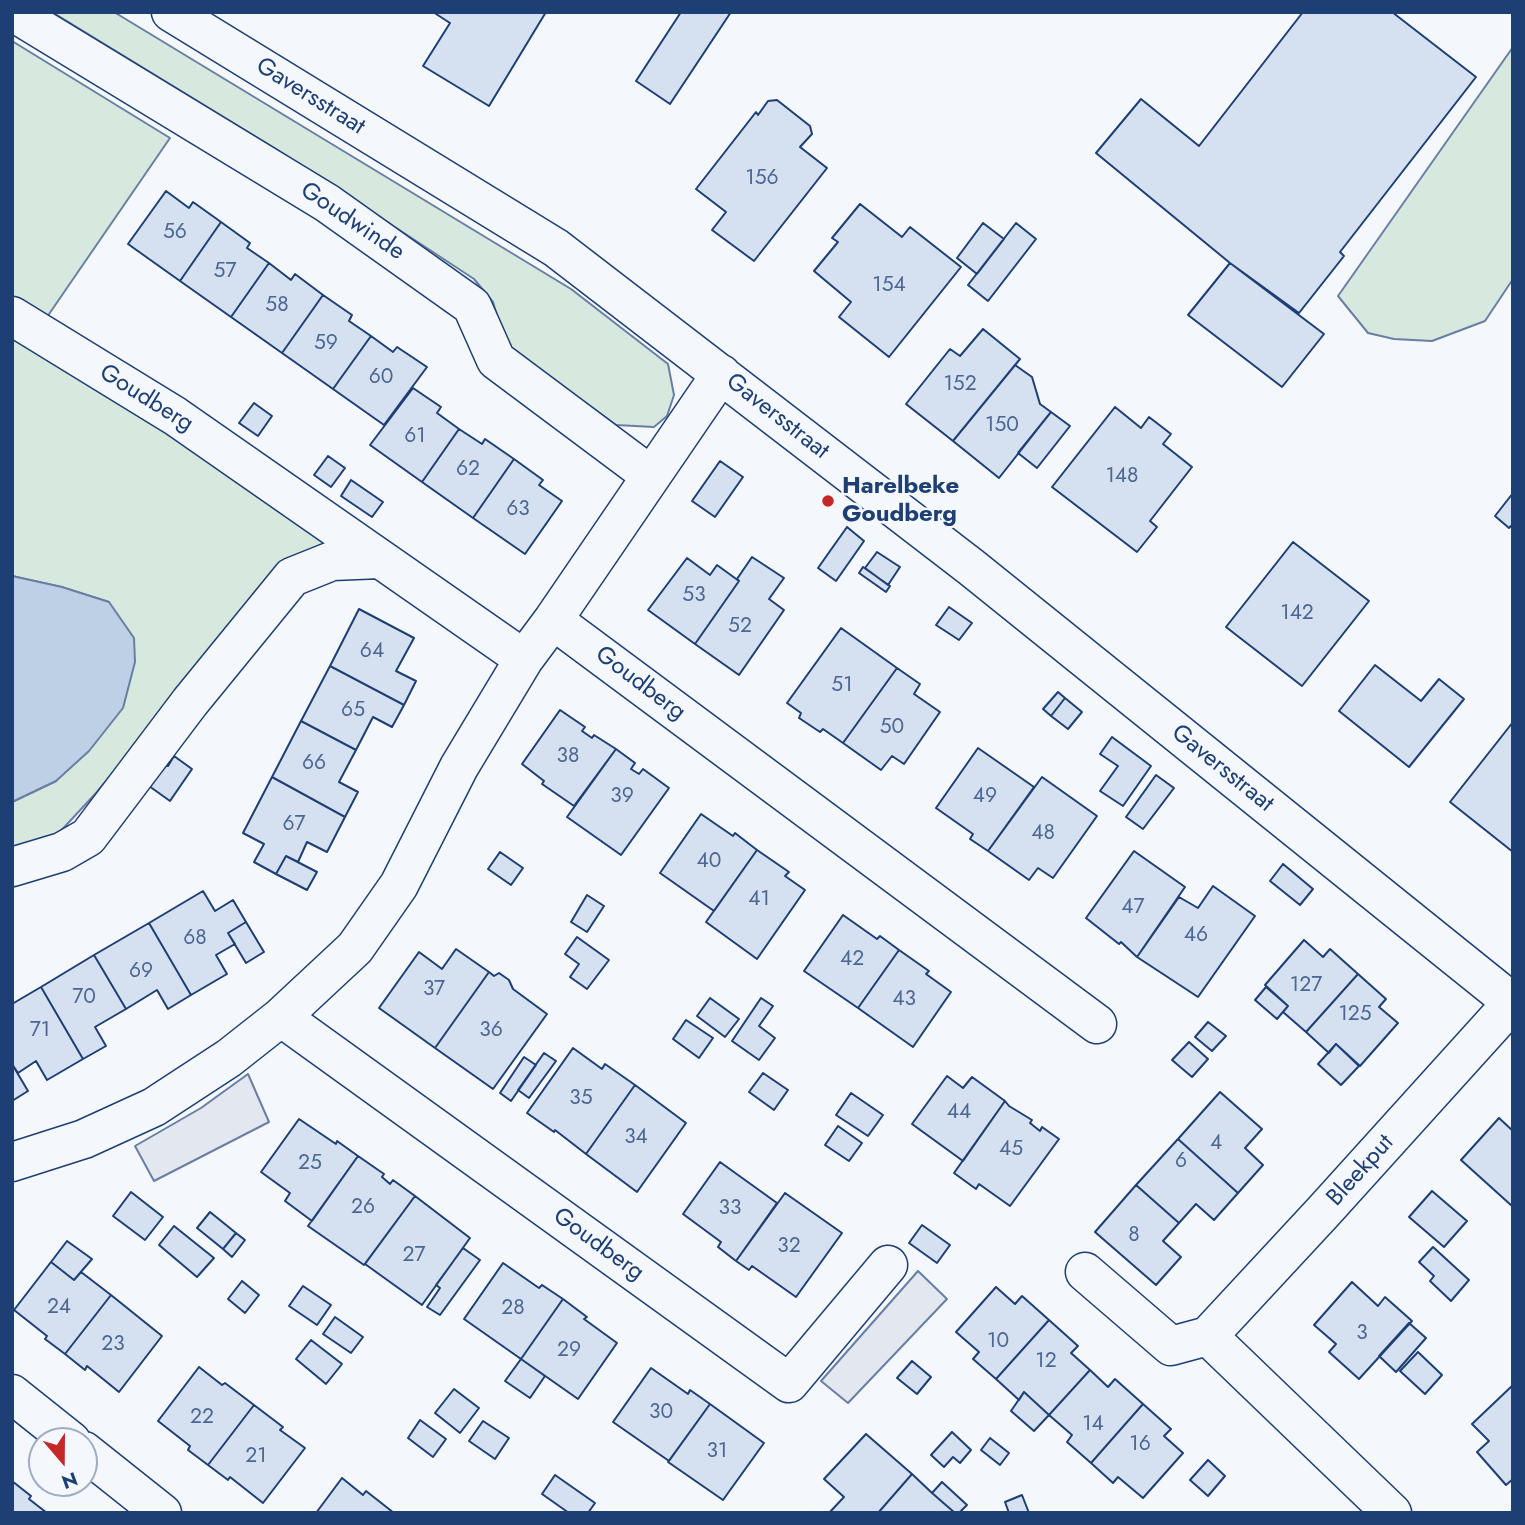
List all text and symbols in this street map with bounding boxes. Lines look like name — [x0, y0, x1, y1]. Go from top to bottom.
street label: Gaversstraat — [250, 52, 370, 142]
house number: 156 — [745, 166, 779, 192]
street label: Goudwinde — [295, 177, 409, 267]
house number: 56 — [163, 220, 187, 246]
house number: 57 — [214, 259, 236, 285]
house number: 154 — [872, 273, 906, 299]
house number: 58 — [265, 293, 289, 319]
house number: 59 — [314, 331, 338, 357]
street label: Goudberg — [94, 359, 198, 439]
house number: 60 — [369, 365, 393, 391]
street label: Gaversstraat — [720, 368, 834, 466]
house number: 152 — [943, 372, 977, 398]
house number: 150 — [985, 413, 1019, 439]
house number: 61 — [404, 424, 426, 450]
house number: 62 — [456, 457, 480, 483]
house number: 148 — [1105, 464, 1139, 490]
place label: Harelbeke Goudberg — [842, 473, 959, 529]
marker: Harelbeke Goudberg — [820, 493, 836, 509]
house number: 63 — [506, 497, 530, 523]
house number: 53 — [682, 583, 706, 609]
house number: 142 — [1280, 601, 1314, 627]
house number: 52 — [728, 614, 752, 640]
house number: 64 — [360, 639, 384, 665]
street label: Goudberg — [589, 641, 691, 727]
house number: 51 — [831, 673, 853, 699]
house number: 65 — [341, 698, 365, 724]
house number: 50 — [880, 715, 904, 741]
street label: Gaversstraat — [1165, 719, 1279, 819]
house number: 38 — [557, 744, 579, 770]
house number: 66 — [302, 751, 326, 777]
house number: 39 — [610, 784, 634, 810]
house number: 49 — [973, 784, 997, 810]
house number: 67 — [282, 812, 306, 838]
house number: 48 — [1031, 821, 1055, 847]
house number: 40 — [697, 849, 721, 875]
house number: 41 — [748, 887, 770, 913]
house number: 47 — [1121, 895, 1145, 921]
house number: 46 — [1184, 923, 1208, 949]
house number: 68 — [183, 926, 207, 952]
house number: 42 — [840, 947, 864, 973]
house number: 69 — [129, 959, 153, 985]
house number: 127 — [1290, 973, 1322, 999]
house number: 37 — [423, 977, 445, 1003]
house number: 70 — [72, 985, 96, 1011]
house number: 43 — [892, 987, 916, 1013]
house number: 125 — [1338, 1002, 1372, 1028]
house number: 71 — [30, 1018, 50, 1044]
house number: 36 — [479, 1018, 503, 1044]
house number: 35 — [569, 1086, 593, 1112]
house number: 44 — [947, 1100, 971, 1126]
house number: 34 — [624, 1125, 648, 1151]
street label: Bleekput — [1321, 1129, 1401, 1213]
house number: 4 — [1210, 1131, 1222, 1157]
house number: 45 — [999, 1137, 1023, 1163]
house number: 6 — [1175, 1149, 1187, 1175]
house number: 25 — [298, 1151, 322, 1177]
house number: 26 — [351, 1195, 375, 1221]
house number: 33 — [719, 1196, 741, 1222]
street label: Goudberg — [547, 1202, 649, 1288]
house number: 8 — [1128, 1223, 1140, 1249]
house number: 32 — [777, 1234, 801, 1260]
house number: 27 — [403, 1243, 425, 1269]
house number: 24 — [47, 1295, 71, 1321]
house number: 28 — [501, 1296, 525, 1322]
house number: 3 — [1356, 1321, 1368, 1347]
house number: 10 — [987, 1329, 1009, 1355]
house number: 23 — [101, 1332, 125, 1358]
house number: 29 — [557, 1338, 581, 1364]
house number: 12 — [1035, 1349, 1057, 1375]
house number: 30 — [649, 1400, 673, 1426]
house number: 22 — [190, 1405, 214, 1431]
house number: 14 — [1082, 1412, 1104, 1438]
north arrow — [28, 1427, 98, 1497]
house number: 16 — [1129, 1432, 1151, 1458]
house number: 31 — [707, 1439, 727, 1465]
house number: 21 — [245, 1444, 267, 1470]
text: N — [58, 1465, 81, 1496]

